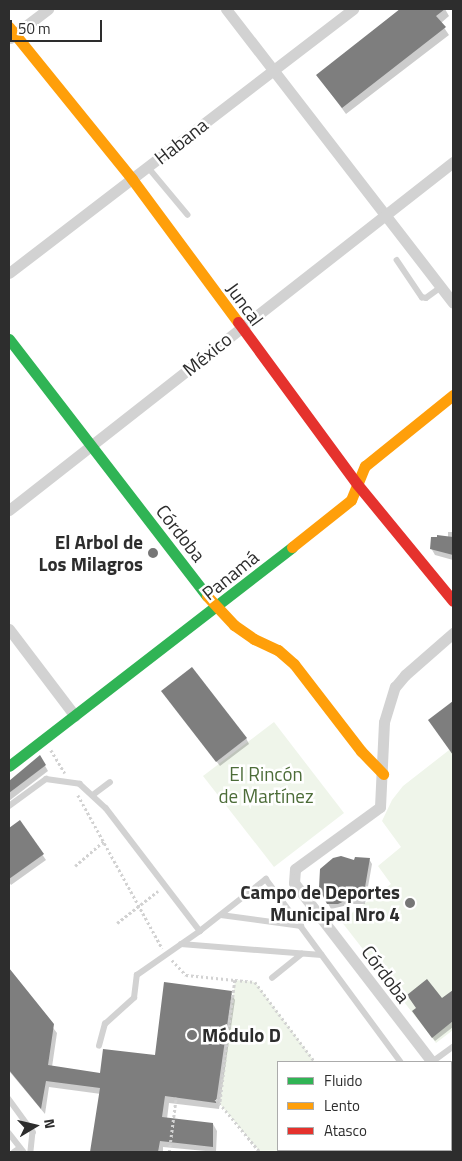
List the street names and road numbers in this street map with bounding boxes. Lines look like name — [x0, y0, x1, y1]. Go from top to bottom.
street label: Habana — [150, 113, 212, 169]
street label: Juncal — [222, 278, 268, 330]
street label: México — [178, 327, 236, 381]
street label: Córdoba — [152, 500, 210, 566]
street label: Panamá — [197, 545, 263, 605]
street label: Córdoba — [357, 941, 415, 1007]

